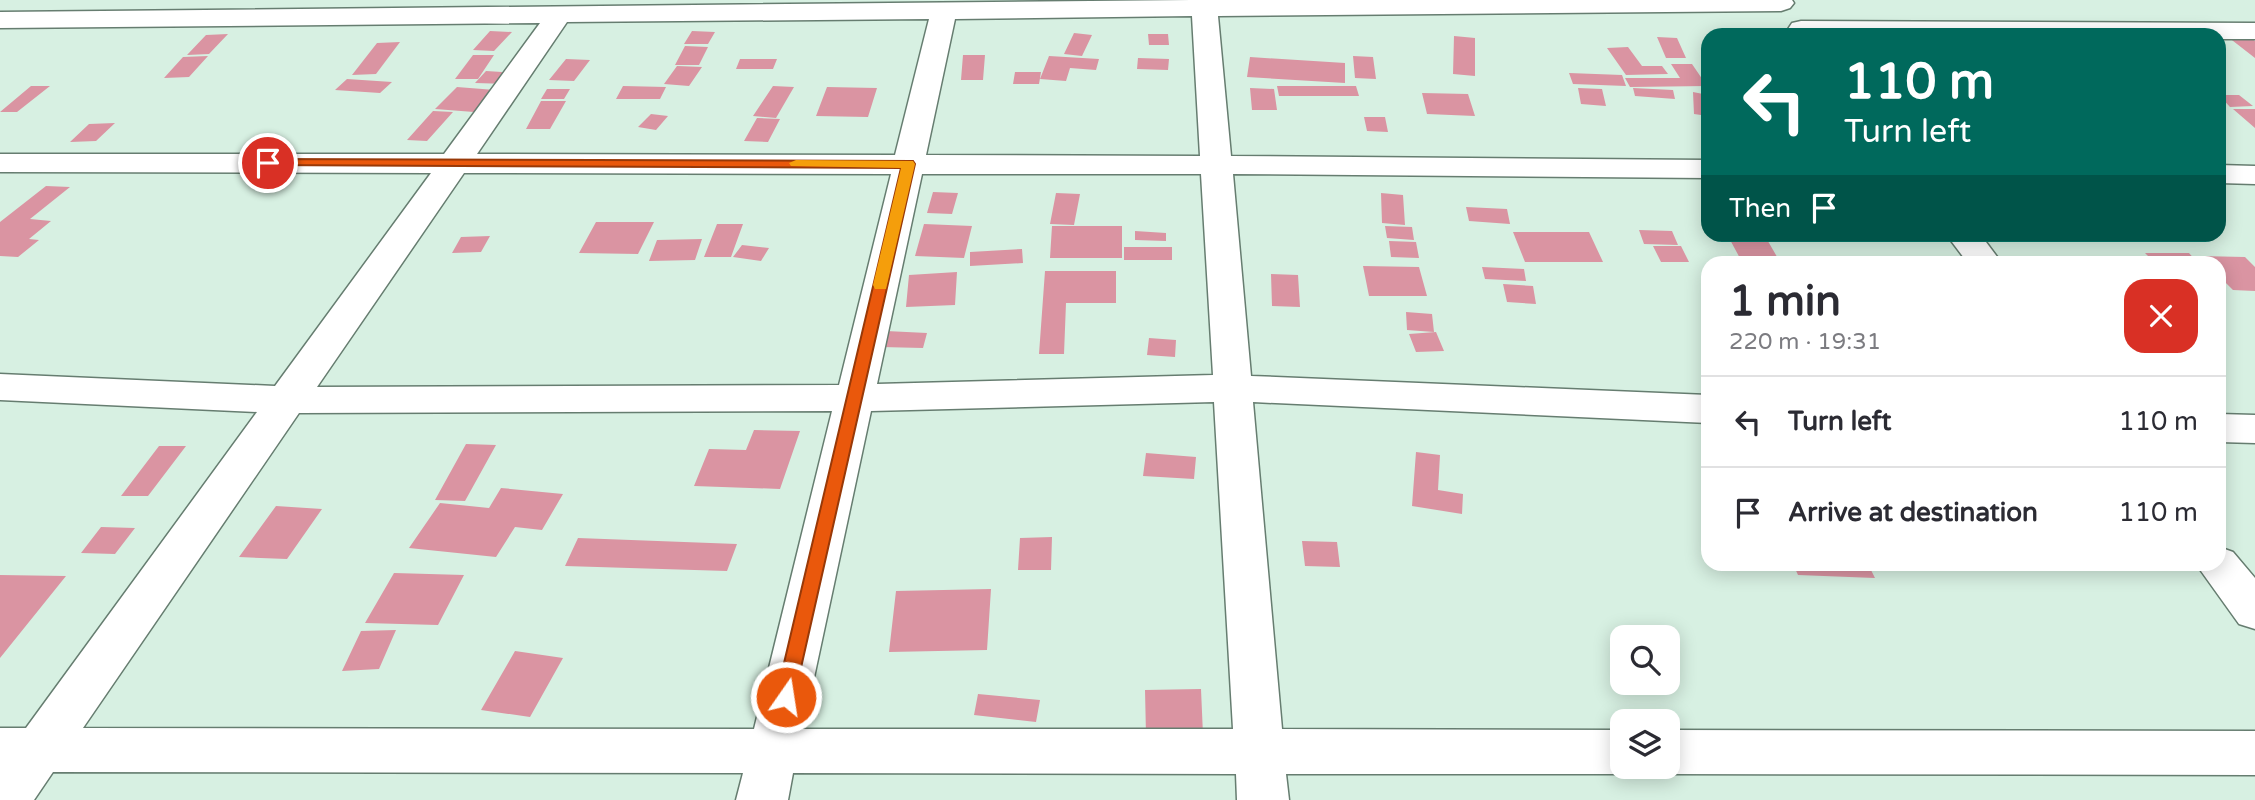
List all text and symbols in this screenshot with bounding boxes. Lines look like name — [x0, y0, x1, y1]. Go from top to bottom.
text: 110 m — [1844, 53, 1994, 112]
icon: left — [1729, 56, 1820, 147]
text: Turn left — [1844, 113, 1971, 151]
pin — [238, 133, 298, 193]
icon: arrive — [249, 144, 287, 182]
icon: arrive — [1805, 189, 1843, 227]
text: Then — [1729, 193, 1791, 224]
text: 1 min — [1729, 276, 1841, 327]
button: close — [2124, 279, 2198, 353]
text: 220 m · 19:31 — [1729, 328, 1881, 356]
icon: left — [1729, 403, 1767, 441]
text: Turn left — [1788, 406, 1891, 437]
text: 110 m — [2118, 406, 2198, 437]
icon: arrive — [1729, 494, 1767, 532]
text: Arrive at destination — [1788, 497, 2038, 528]
text: 110 m — [2118, 497, 2198, 528]
map controls — [1610, 625, 1680, 779]
button: search — [1610, 625, 1680, 695]
position arrow — [749, 660, 823, 734]
button: layers — [1610, 709, 1680, 779]

